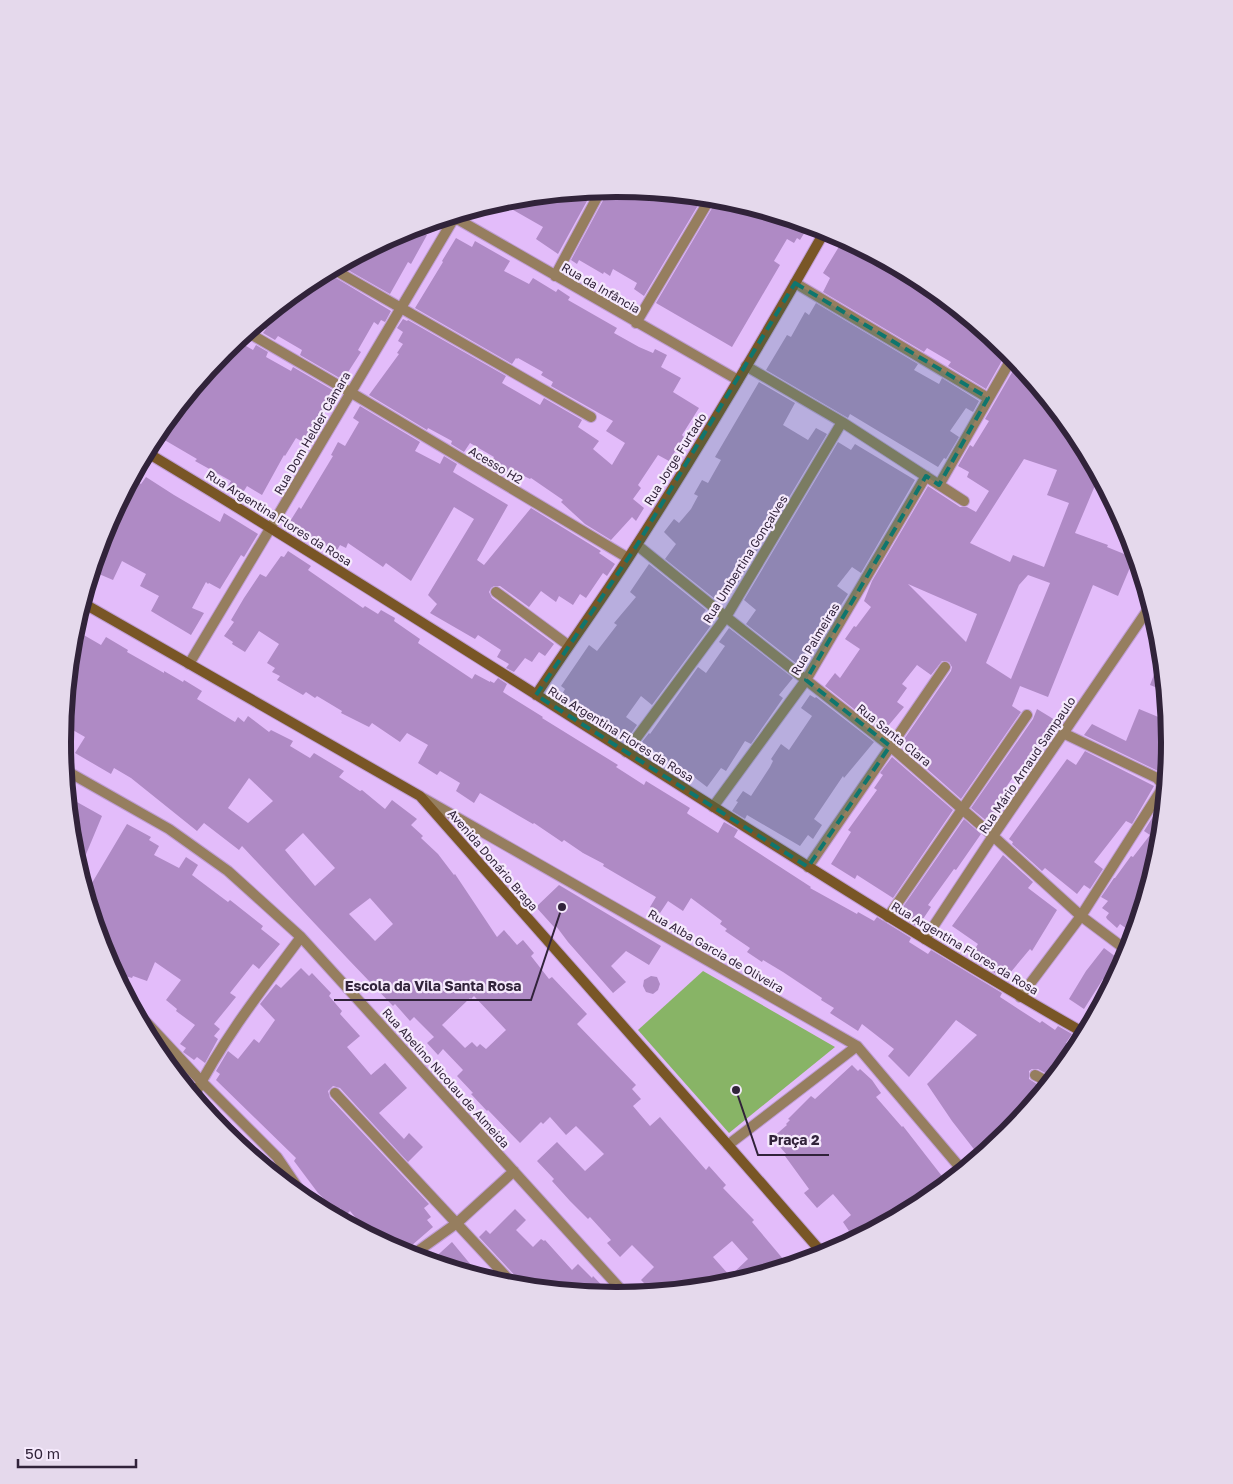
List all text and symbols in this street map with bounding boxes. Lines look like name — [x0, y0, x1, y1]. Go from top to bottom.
street label: Rua da Infância — [559, 259, 643, 317]
street label: Rua Dom Helder Câmara — [271, 369, 353, 497]
street label: Rua Jorge Furtado — [641, 410, 709, 508]
street label: Acesso H2 — [466, 443, 526, 487]
street label: Rua Argentina Flores da Rosa — [203, 467, 355, 569]
street label: Rua Umbertina Gonçalves — [699, 492, 791, 626]
street label: Rua Palmeiras — [787, 600, 843, 678]
street label: Rua Argentina Flores da Rosa — [545, 683, 697, 785]
street label: Rua Mário Arnaud Sampaulo — [975, 694, 1079, 836]
street label: Rua Santa Clara — [854, 700, 934, 770]
street label: Avenida Donário Braga — [445, 806, 541, 914]
street label: Rua Argentina Flores da Rosa — [889, 898, 1041, 998]
street label: Rua Alba Garcia de Oliveira — [645, 906, 787, 996]
callout: Escola da Vila Santa Rosa — [334, 971, 531, 1000]
text: Escola da Vila Santa Rosa — [345, 977, 521, 994]
street label: Rua Abelino Nicolau de Almeida — [379, 1005, 513, 1151]
callout: Praça 2 — [758, 1126, 829, 1155]
text: Praça 2 — [769, 1131, 820, 1148]
scale bar — [18, 1436, 135, 1468]
text: 50 m — [25, 1444, 60, 1462]

